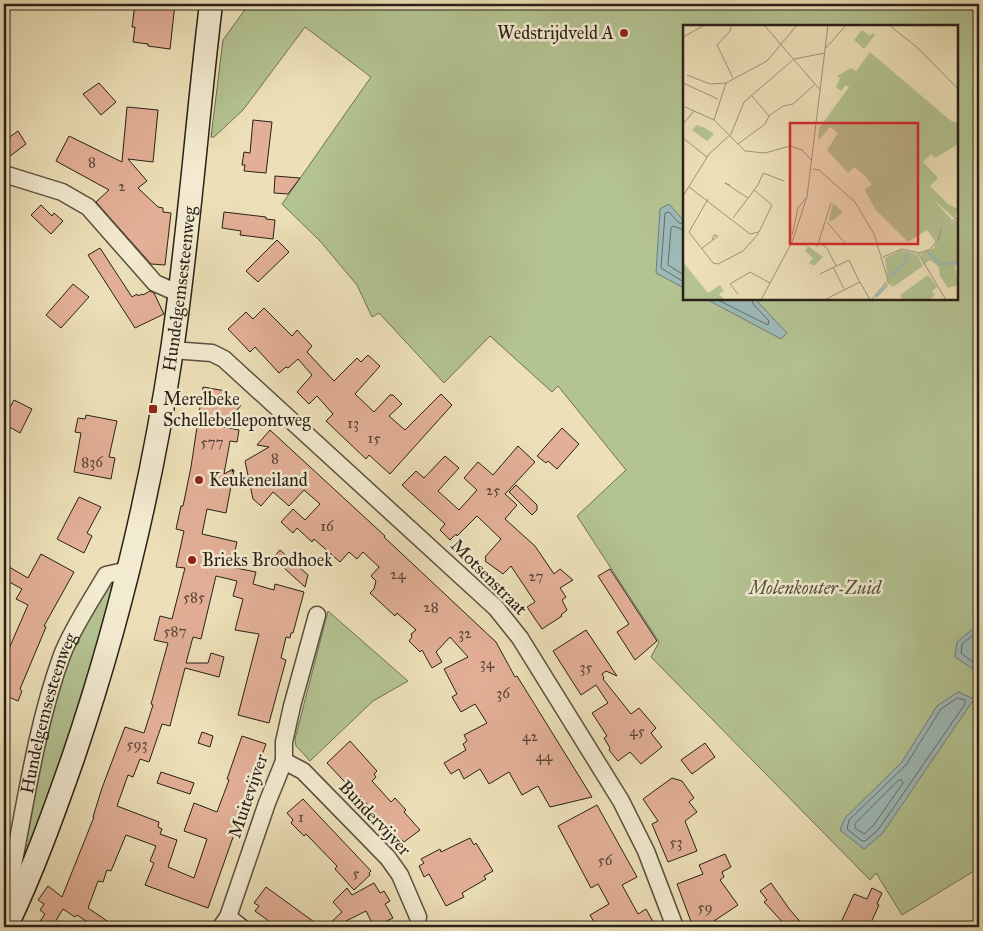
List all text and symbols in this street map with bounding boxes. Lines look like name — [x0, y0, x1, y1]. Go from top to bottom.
place label: Wedstrijdveld A — [497, 22, 614, 44]
inset map — [683, 25, 958, 300]
marker: Wedstrijdveld A — [618, 27, 630, 39]
house number: 8 — [88, 153, 96, 171]
house number: 2 — [118, 177, 126, 195]
street label: Hundelgemsesteenweg — [158, 204, 202, 373]
place label: Merelbeke Schellebellepontweg — [163, 388, 311, 432]
marker: Merelbeke Schellebellepontweg — [147, 403, 159, 415]
house number: 13 — [347, 414, 359, 432]
house number: 15 — [368, 429, 380, 447]
house number: 577 — [201, 433, 223, 451]
house number: 8 — [271, 449, 279, 467]
house number: 836 — [81, 453, 104, 471]
place label: Keukeneiland — [209, 469, 308, 491]
marker: Keukeneiland — [193, 474, 205, 486]
house number: 25 — [486, 481, 500, 499]
house number: 16 — [320, 517, 335, 535]
street label: Motsenstraat — [446, 534, 532, 620]
place label: Brieks Broodhoek — [202, 549, 333, 571]
marker: Brieks Broodhoek — [186, 554, 198, 566]
house number: 24 — [390, 565, 407, 583]
house number: 27 — [529, 567, 544, 585]
park label: Molenkouter-Zuid — [747, 577, 883, 599]
house number: 585 — [183, 588, 205, 606]
house number: 28 — [423, 598, 439, 616]
house number: 587 — [164, 622, 186, 640]
house number: 32 — [458, 624, 472, 642]
street label: Hundelgemsesteenweg — [16, 628, 83, 796]
house number: 34 — [480, 654, 495, 672]
house number: 35 — [580, 658, 593, 676]
house number: 36 — [496, 684, 511, 702]
house number: 45 — [629, 722, 645, 740]
house number: 42 — [522, 727, 538, 745]
house number: 593 — [126, 735, 148, 753]
house number: 44 — [536, 747, 553, 765]
street label: Muitevijver — [223, 751, 273, 841]
street label: Bundervijver — [334, 776, 416, 861]
house number: 1 — [298, 808, 304, 826]
house number: 53 — [670, 833, 682, 851]
house number: 56 — [598, 851, 614, 869]
house number: 5 — [353, 864, 360, 882]
house number: 59 — [697, 898, 713, 916]

